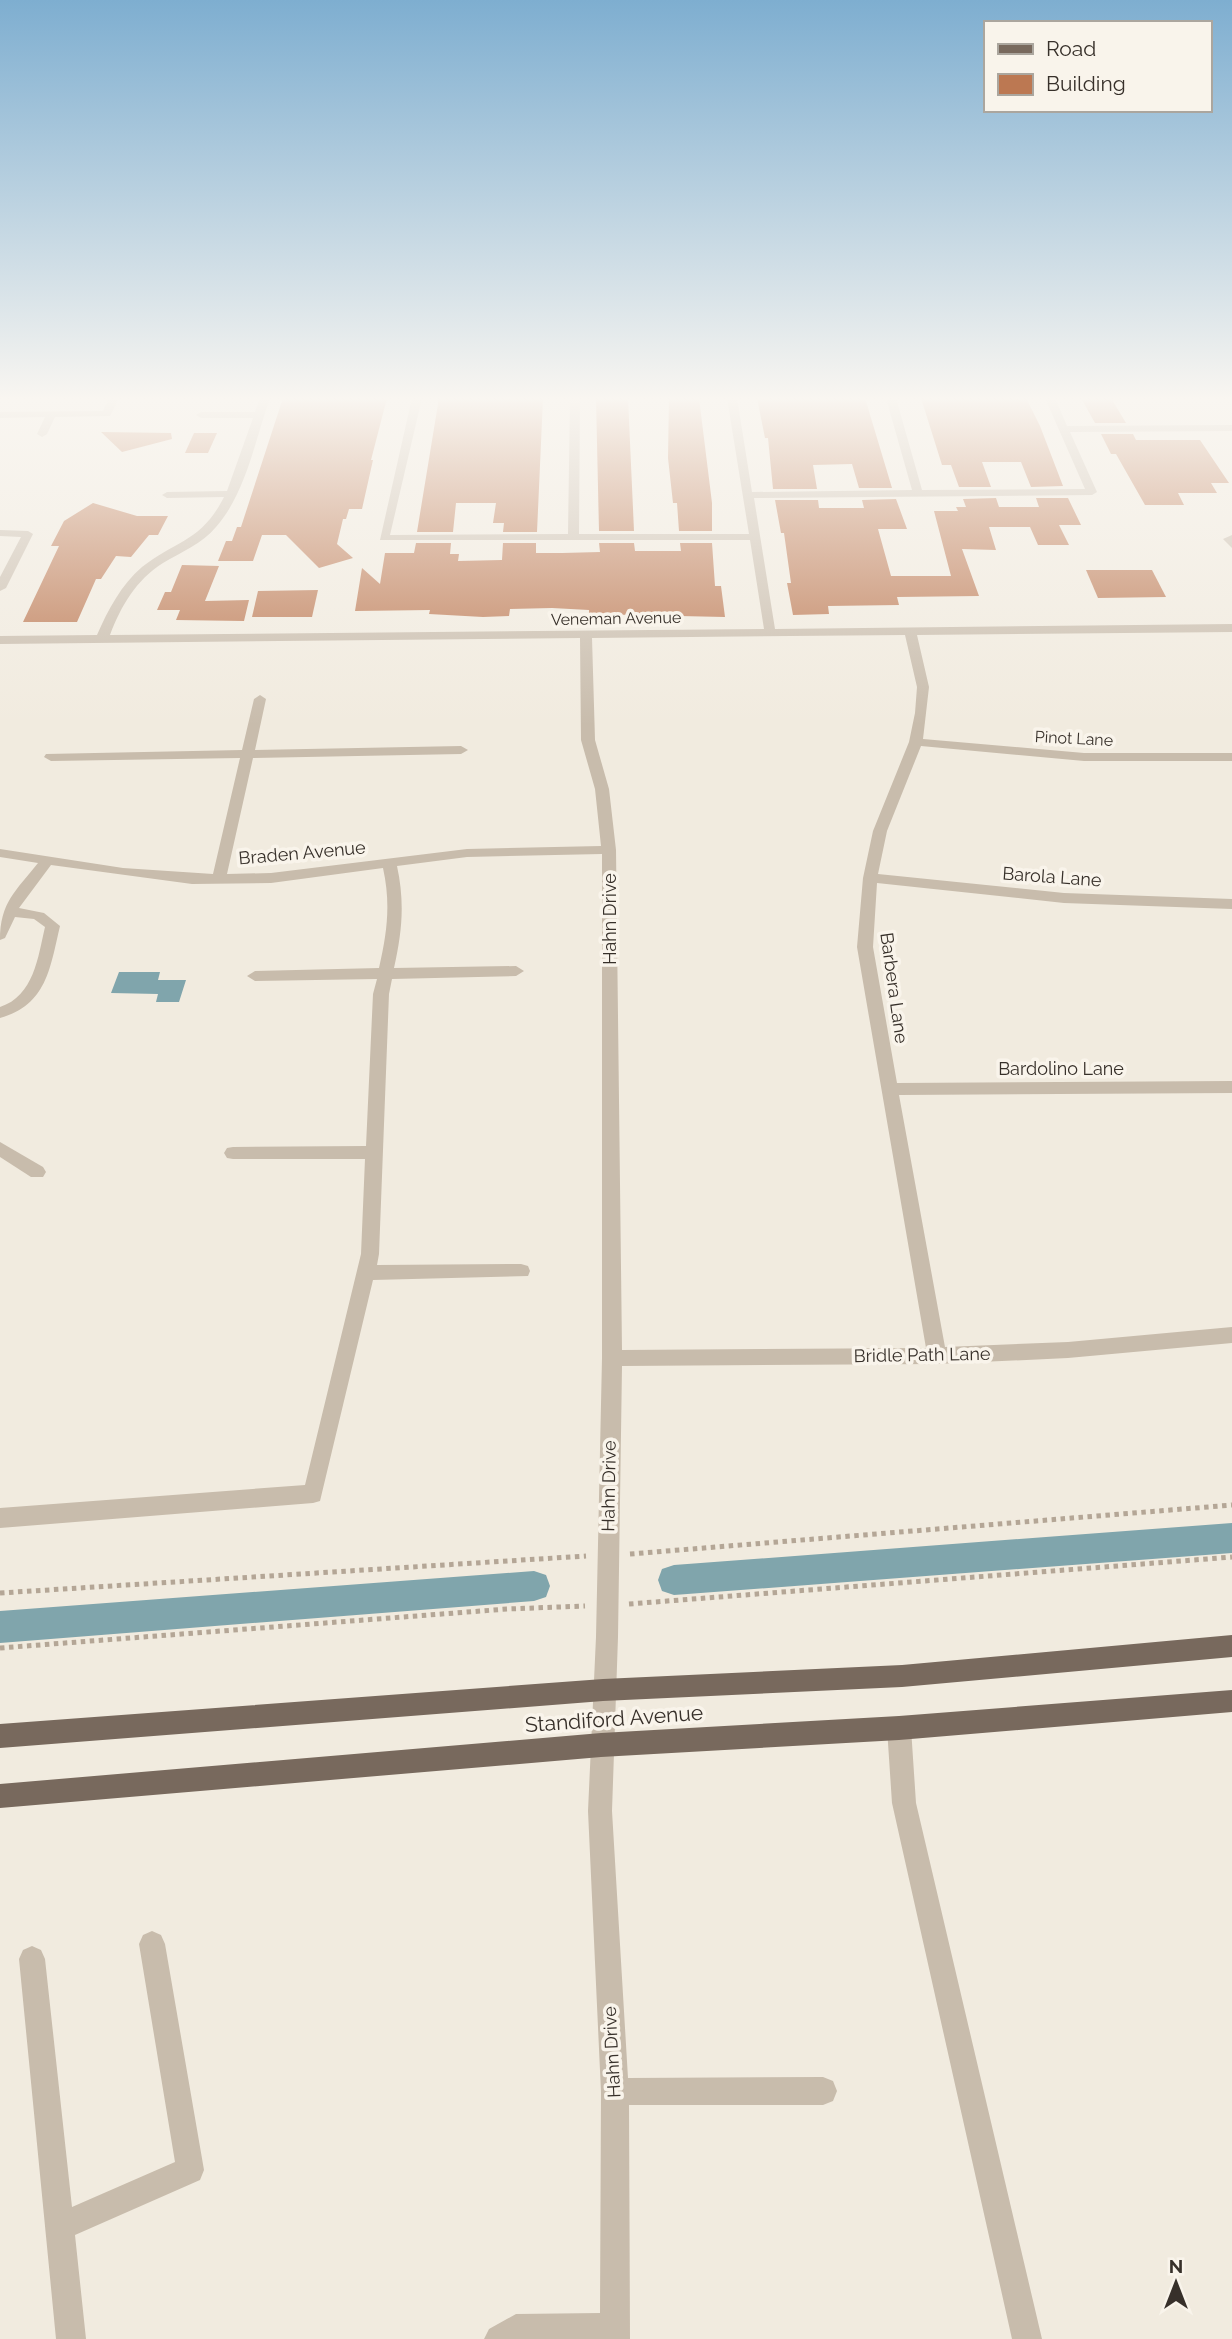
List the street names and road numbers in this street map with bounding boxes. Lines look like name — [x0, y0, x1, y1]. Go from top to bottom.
street label: Veneman Avenue — [551, 608, 681, 629]
street label: Pinot Lane — [1034, 727, 1114, 750]
street label: Braden Avenue — [238, 836, 367, 869]
street label: Barola Lane — [1002, 863, 1103, 890]
street label: Hahn Drive — [599, 873, 620, 965]
street label: Barbera Lane — [876, 931, 913, 1045]
street label: Bardolino Lane — [998, 1058, 1124, 1079]
street label: Bridle Path Lane — [853, 1343, 991, 1366]
street label: Hahn Drive — [597, 1440, 620, 1532]
street label: Standiford Avenue — [524, 1700, 704, 1737]
street label: Hahn Drive — [599, 2005, 624, 2098]

